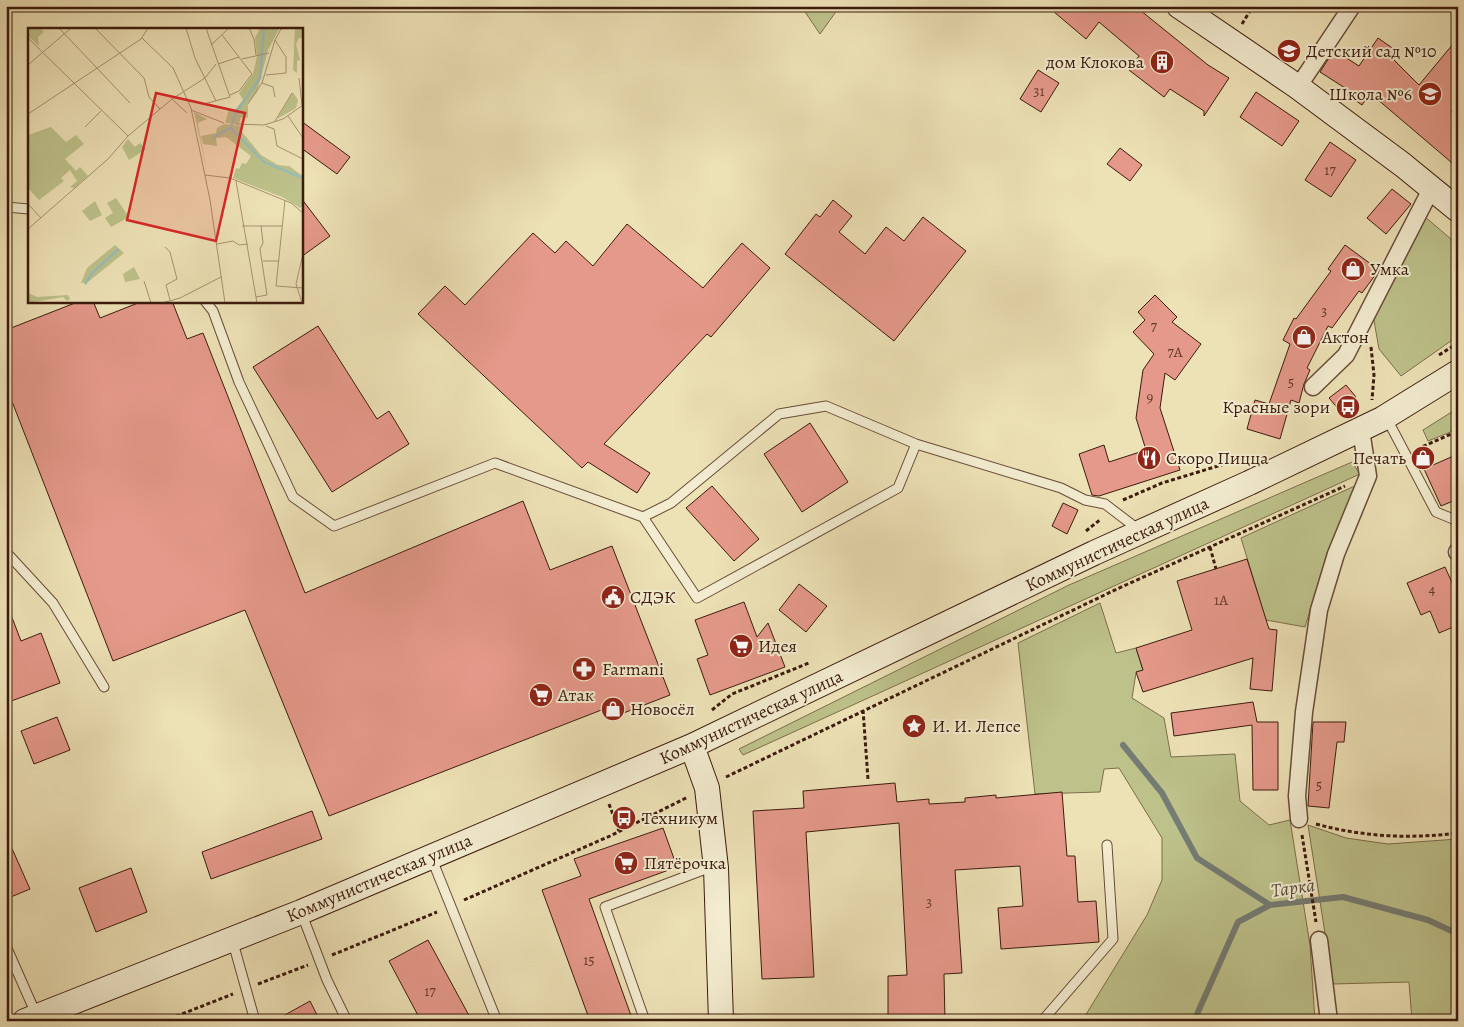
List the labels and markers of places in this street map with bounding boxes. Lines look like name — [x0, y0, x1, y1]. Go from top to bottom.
school or university icon: Детский сад №10 — [1276, 38, 1302, 64]
place label: Детский сад №10 — [1306, 39, 1437, 63]
building icon: дом Клокова — [1149, 49, 1175, 75]
place label: дом Клокова — [1045, 50, 1145, 74]
school or university icon: Школа №6 — [1417, 81, 1443, 107]
place label: Школа №6 — [1329, 82, 1412, 106]
shop icon: Умка — [1340, 256, 1366, 282]
place label: Умка — [1370, 257, 1410, 281]
shop icon: Актон — [1291, 324, 1317, 350]
place label: Актон — [1321, 325, 1369, 349]
bus stop icon: Красные зори — [1335, 394, 1361, 420]
place label: Красные зори — [1222, 395, 1330, 419]
restaurant icon: Скоро Пицца — [1136, 445, 1162, 471]
shop icon: Печать — [1410, 445, 1436, 471]
place label: Скоро Пицца — [1166, 446, 1269, 470]
place label: Печать — [1353, 446, 1406, 470]
public building icon: СДЭК — [600, 584, 626, 610]
place label: СДЭК — [630, 585, 676, 609]
supermarket icon: Идея — [728, 633, 754, 659]
place label: Идея — [758, 634, 797, 658]
pharmacy icon: Farmani — [571, 656, 597, 682]
place label: Farmani — [602, 657, 664, 681]
supermarket icon: Атак — [528, 682, 554, 708]
place label: Атак — [557, 683, 594, 707]
shop icon: Новосёл — [600, 696, 626, 722]
place label: Новосёл — [630, 697, 695, 721]
place icon: И. И. Лепсе — [901, 713, 927, 739]
place label: И. И. Лепсе — [932, 714, 1021, 738]
bus stop icon: Техникум — [611, 805, 637, 831]
place label: Техникум — [642, 806, 718, 830]
supermarket icon: Пятёрочка — [613, 850, 639, 876]
place label: Пятёрочка — [644, 851, 727, 875]

